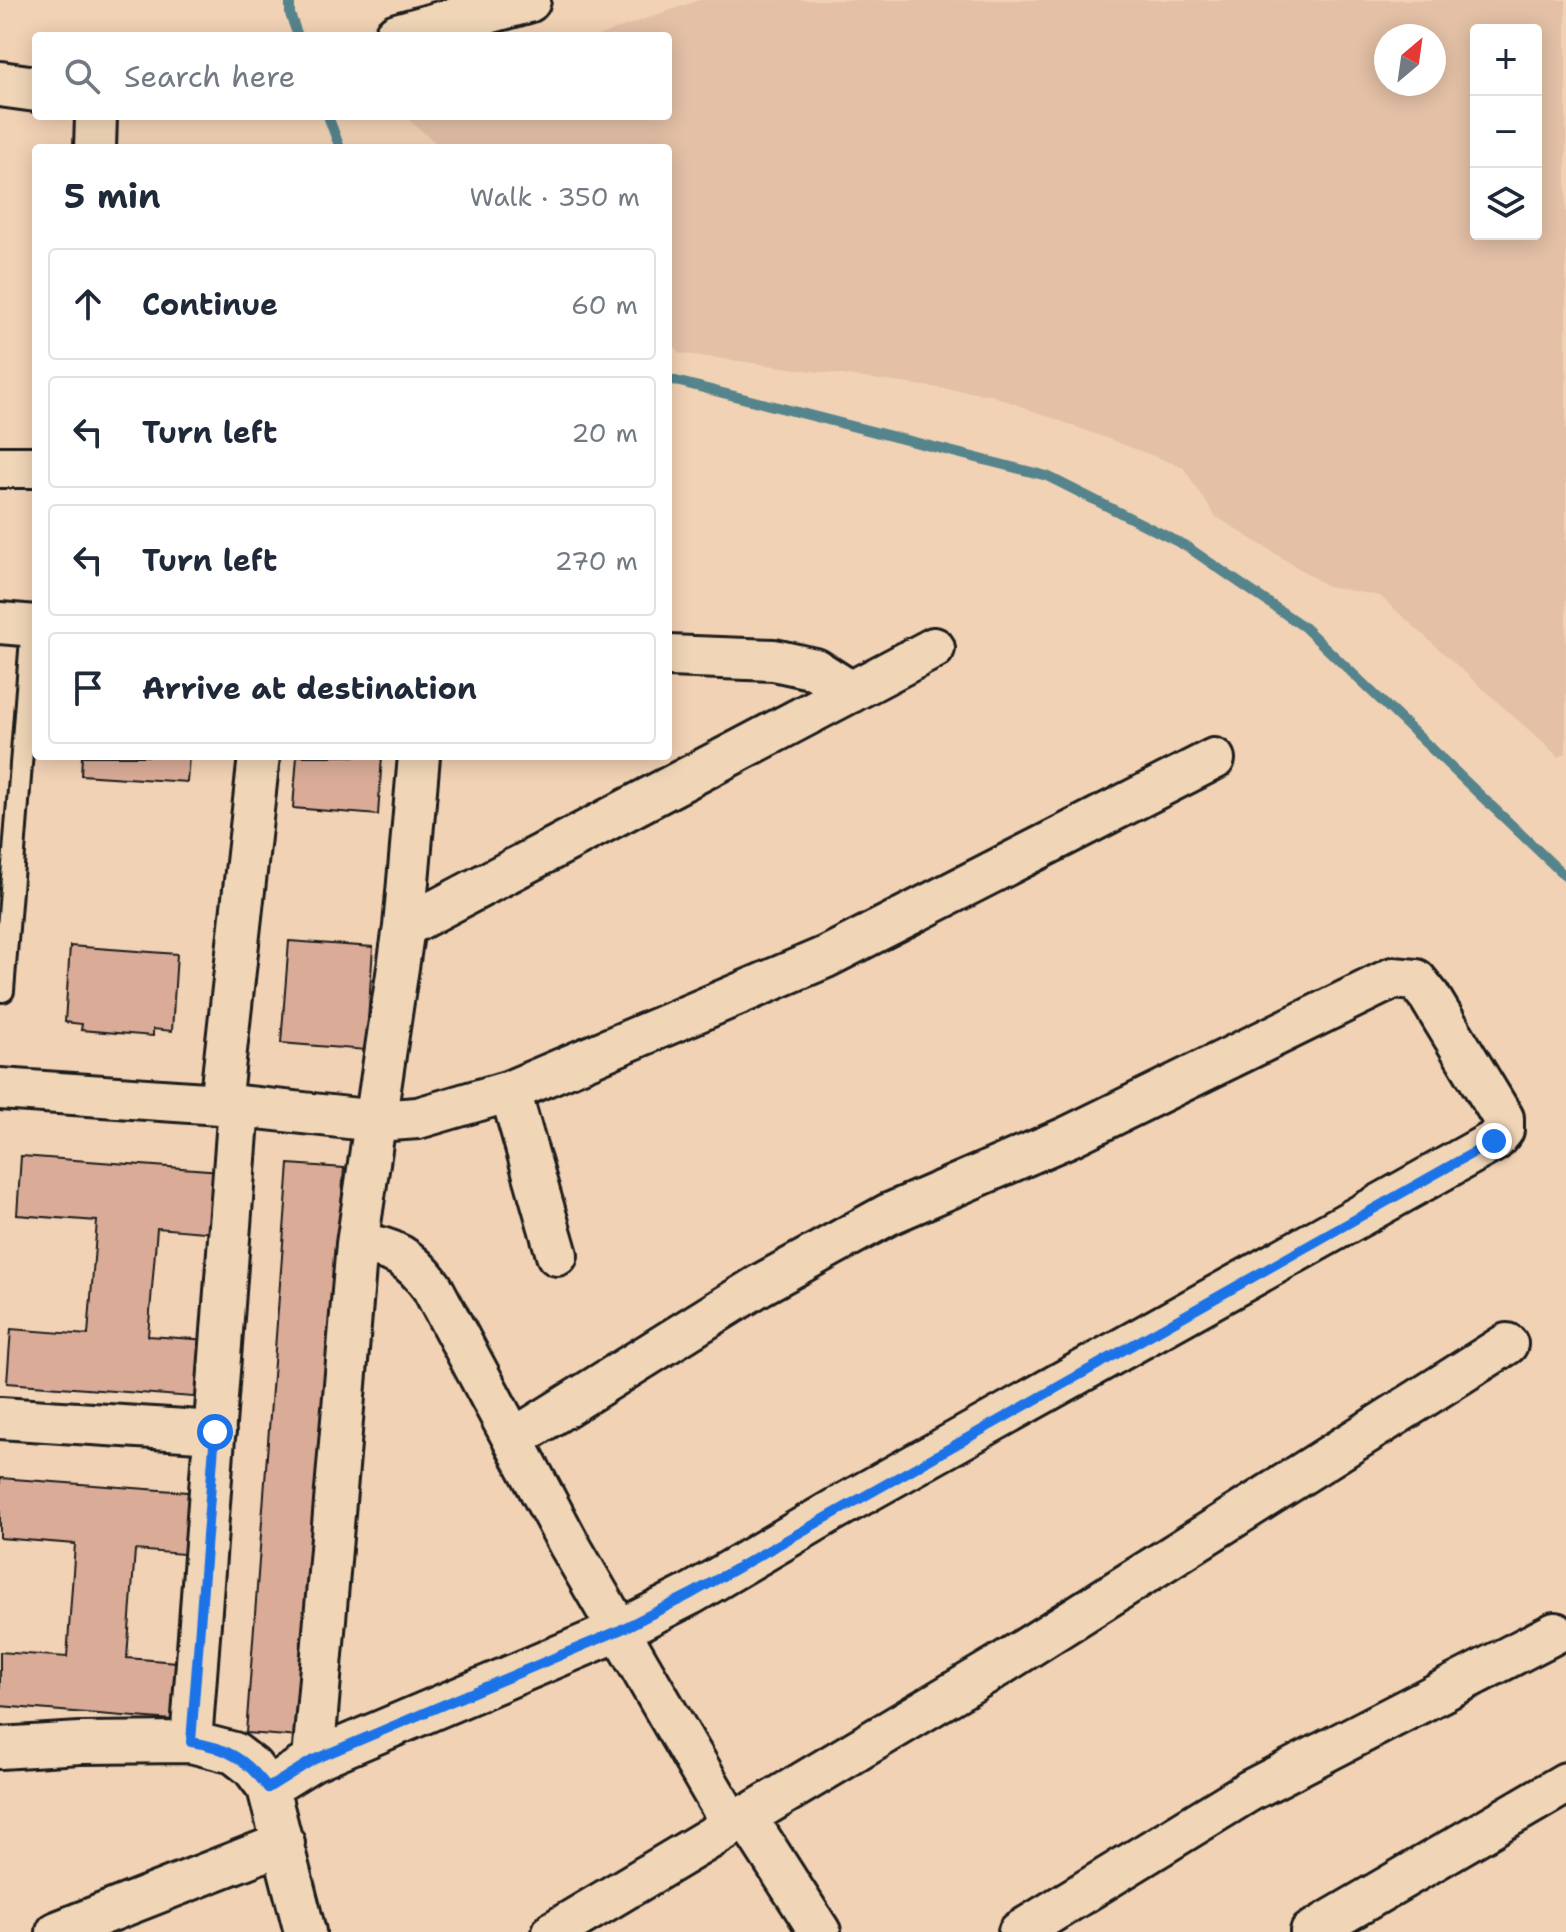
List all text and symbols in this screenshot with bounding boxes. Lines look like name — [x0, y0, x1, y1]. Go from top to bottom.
north arrow — [1374, 24, 1446, 96]
map controls — [1470, 24, 1542, 240]
button: + — [1470, 24, 1542, 96]
search box — [32, 32, 672, 120]
icon: search — [60, 54, 104, 98]
text: Search here — [124, 56, 295, 97]
button: − — [1470, 96, 1542, 168]
button: layers — [1470, 168, 1542, 240]
text: 5 min — [64, 173, 161, 219]
text: Walk · 350 m — [470, 179, 640, 214]
icon: ahead — [66, 282, 110, 326]
text: Continue — [142, 284, 278, 325]
text: 60 m — [571, 287, 638, 322]
icon: left — [66, 410, 110, 454]
text: Turn left — [142, 412, 277, 453]
text: 20 m — [571, 415, 638, 450]
icon: left — [66, 538, 110, 582]
text: Turn left — [142, 540, 277, 581]
text: 270 m — [555, 543, 638, 578]
icon: arrive — [66, 666, 110, 710]
text: Arrive at destination — [142, 668, 477, 709]
route end — [1476, 1123, 1512, 1159]
route start — [197, 1414, 233, 1450]

